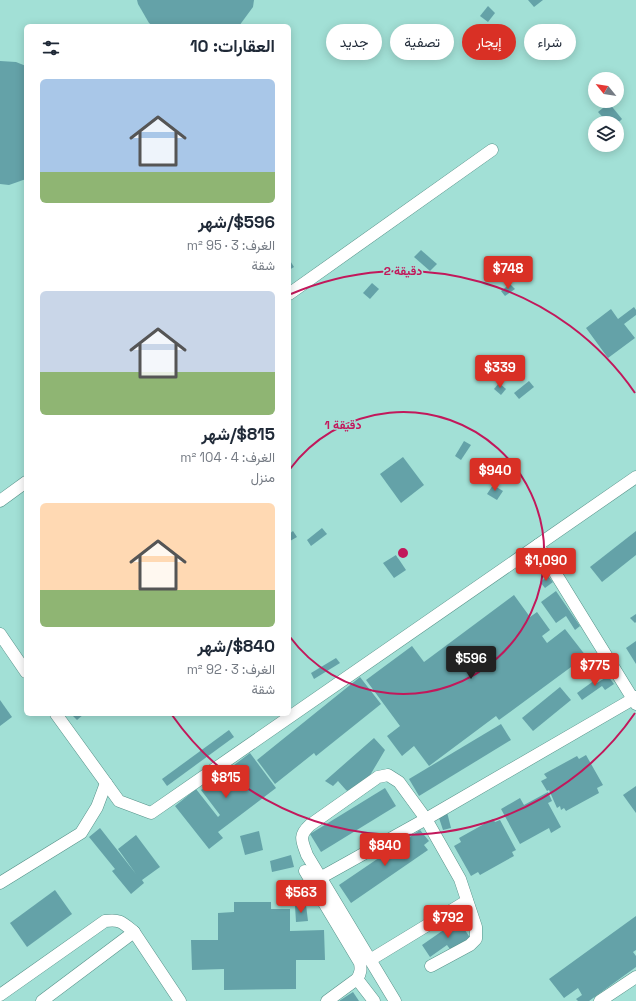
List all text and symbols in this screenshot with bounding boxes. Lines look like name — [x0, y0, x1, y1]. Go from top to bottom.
chip: جديد — [326, 24, 382, 60]
chip: تصفية — [390, 24, 454, 60]
chip: إيجار — [462, 24, 516, 60]
chip: شراء — [524, 24, 576, 60]
text: العقارات: 10 — [190, 35, 275, 57]
icon: filters — [40, 37, 62, 59]
north arrow — [588, 72, 624, 108]
map controls — [588, 72, 624, 152]
icon: home — [122, 105, 194, 177]
button: layers — [588, 116, 624, 152]
text: $596/شهر — [198, 211, 275, 233]
text: الغرف: 3 · 95 m² — [187, 237, 275, 254]
pin: $748 — [484, 256, 532, 290]
text: شقة — [252, 257, 275, 274]
text: $748 — [493, 260, 523, 277]
text: 2 دقيقة — [384, 263, 422, 279]
icon: home — [122, 317, 194, 389]
pin: $339 — [476, 355, 524, 389]
text: $339 — [484, 359, 516, 376]
text: 1 دقيقة — [325, 417, 361, 433]
text: $815/شهر — [201, 423, 275, 445]
text: الغرف: 4 · 104 m² — [180, 449, 275, 466]
pin: $940 — [471, 458, 519, 492]
text: $940 — [479, 462, 511, 479]
text: منزل — [251, 469, 275, 486]
icon: home — [122, 529, 194, 601]
centre of rings — [396, 546, 410, 560]
pin: $1,090 — [513, 548, 579, 582]
text: $1,090 — [525, 552, 567, 569]
text: $840/شهر — [197, 635, 275, 657]
pin: $596 — [447, 646, 495, 680]
text: $596 — [455, 650, 487, 667]
pin: $775 — [571, 653, 619, 687]
text: $775 — [580, 657, 610, 674]
text: الغرف: 3 · 92 m² — [187, 661, 275, 678]
text: شقة — [252, 681, 275, 698]
pin: $815 — [202, 765, 250, 799]
text: $815 — [211, 769, 241, 786]
pin: $840 — [361, 833, 409, 867]
text: $840 — [369, 837, 401, 854]
pin: $563 — [277, 880, 325, 914]
text: $563 — [285, 884, 317, 901]
pin: $792 — [424, 905, 472, 939]
text: $792 — [433, 909, 463, 926]

